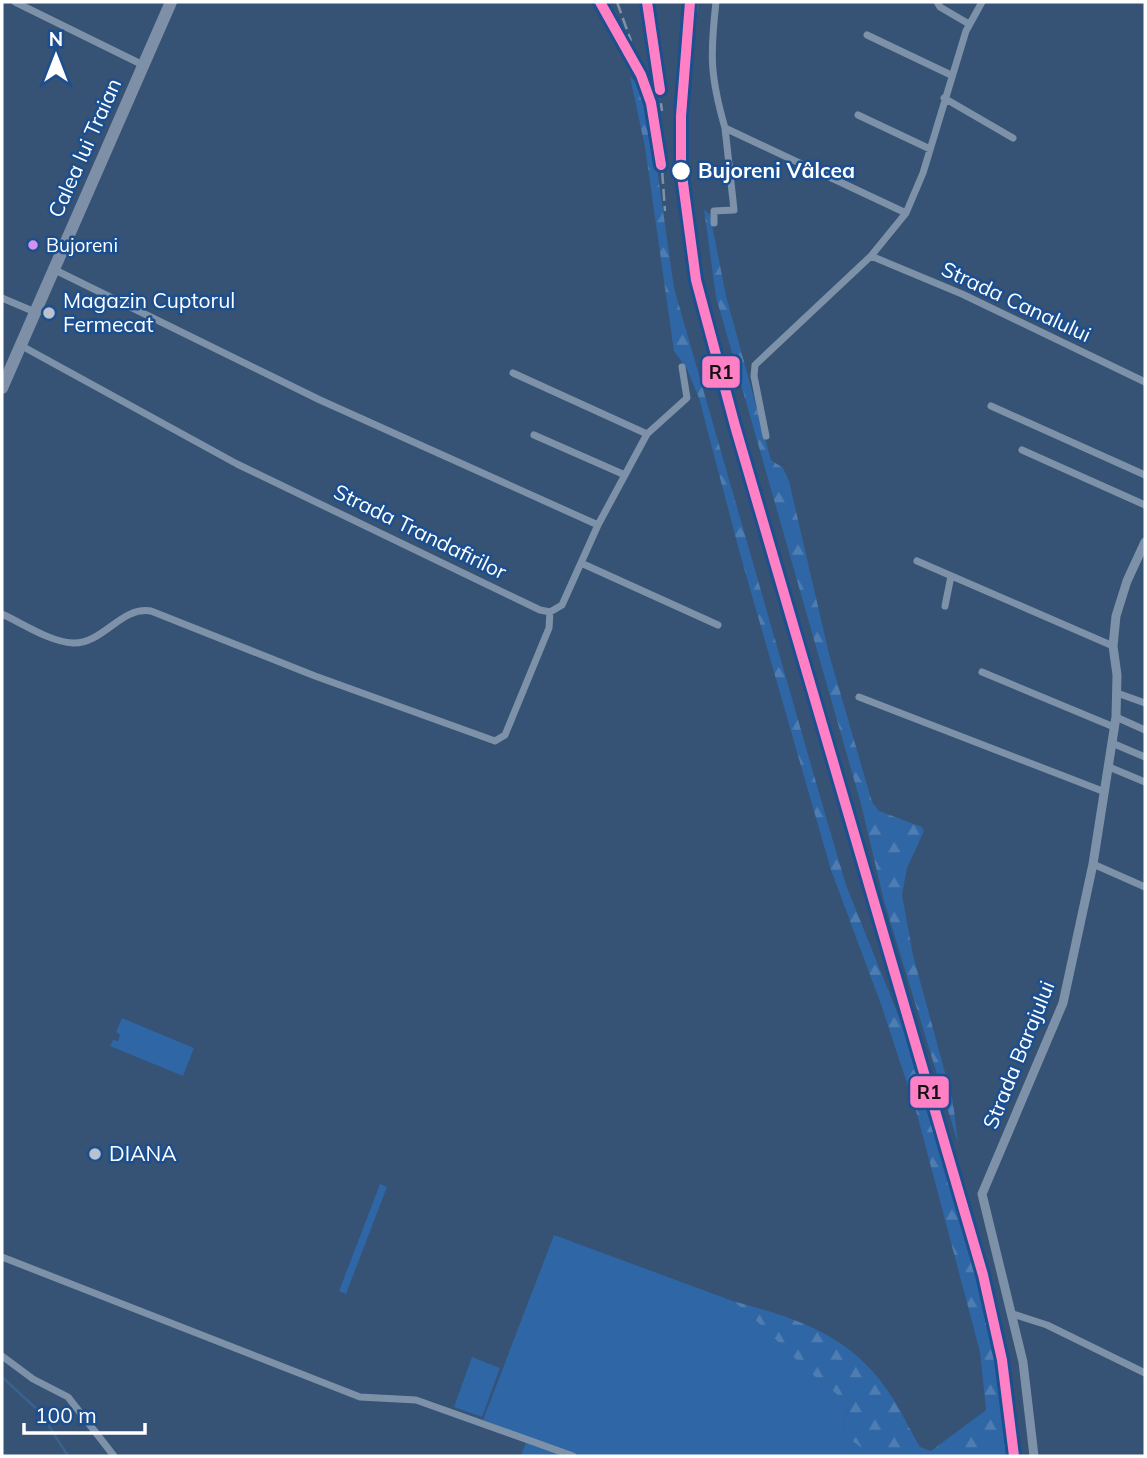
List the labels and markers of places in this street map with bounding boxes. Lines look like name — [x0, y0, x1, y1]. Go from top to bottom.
place label: Bujoreni Vâlcea — [698, 157, 855, 183]
marker: Bujoreni Vâlcea — [670, 160, 692, 182]
place label: Bujoreni — [46, 233, 118, 257]
marker: Bujoreni — [26, 238, 40, 252]
place label: Magazin Cuptorul Fermecat — [63, 287, 235, 337]
marker: Magazin Cuptorul Fermecat — [41, 305, 57, 321]
place label: DIANA — [109, 1140, 177, 1166]
marker: DIANA — [87, 1146, 103, 1162]

